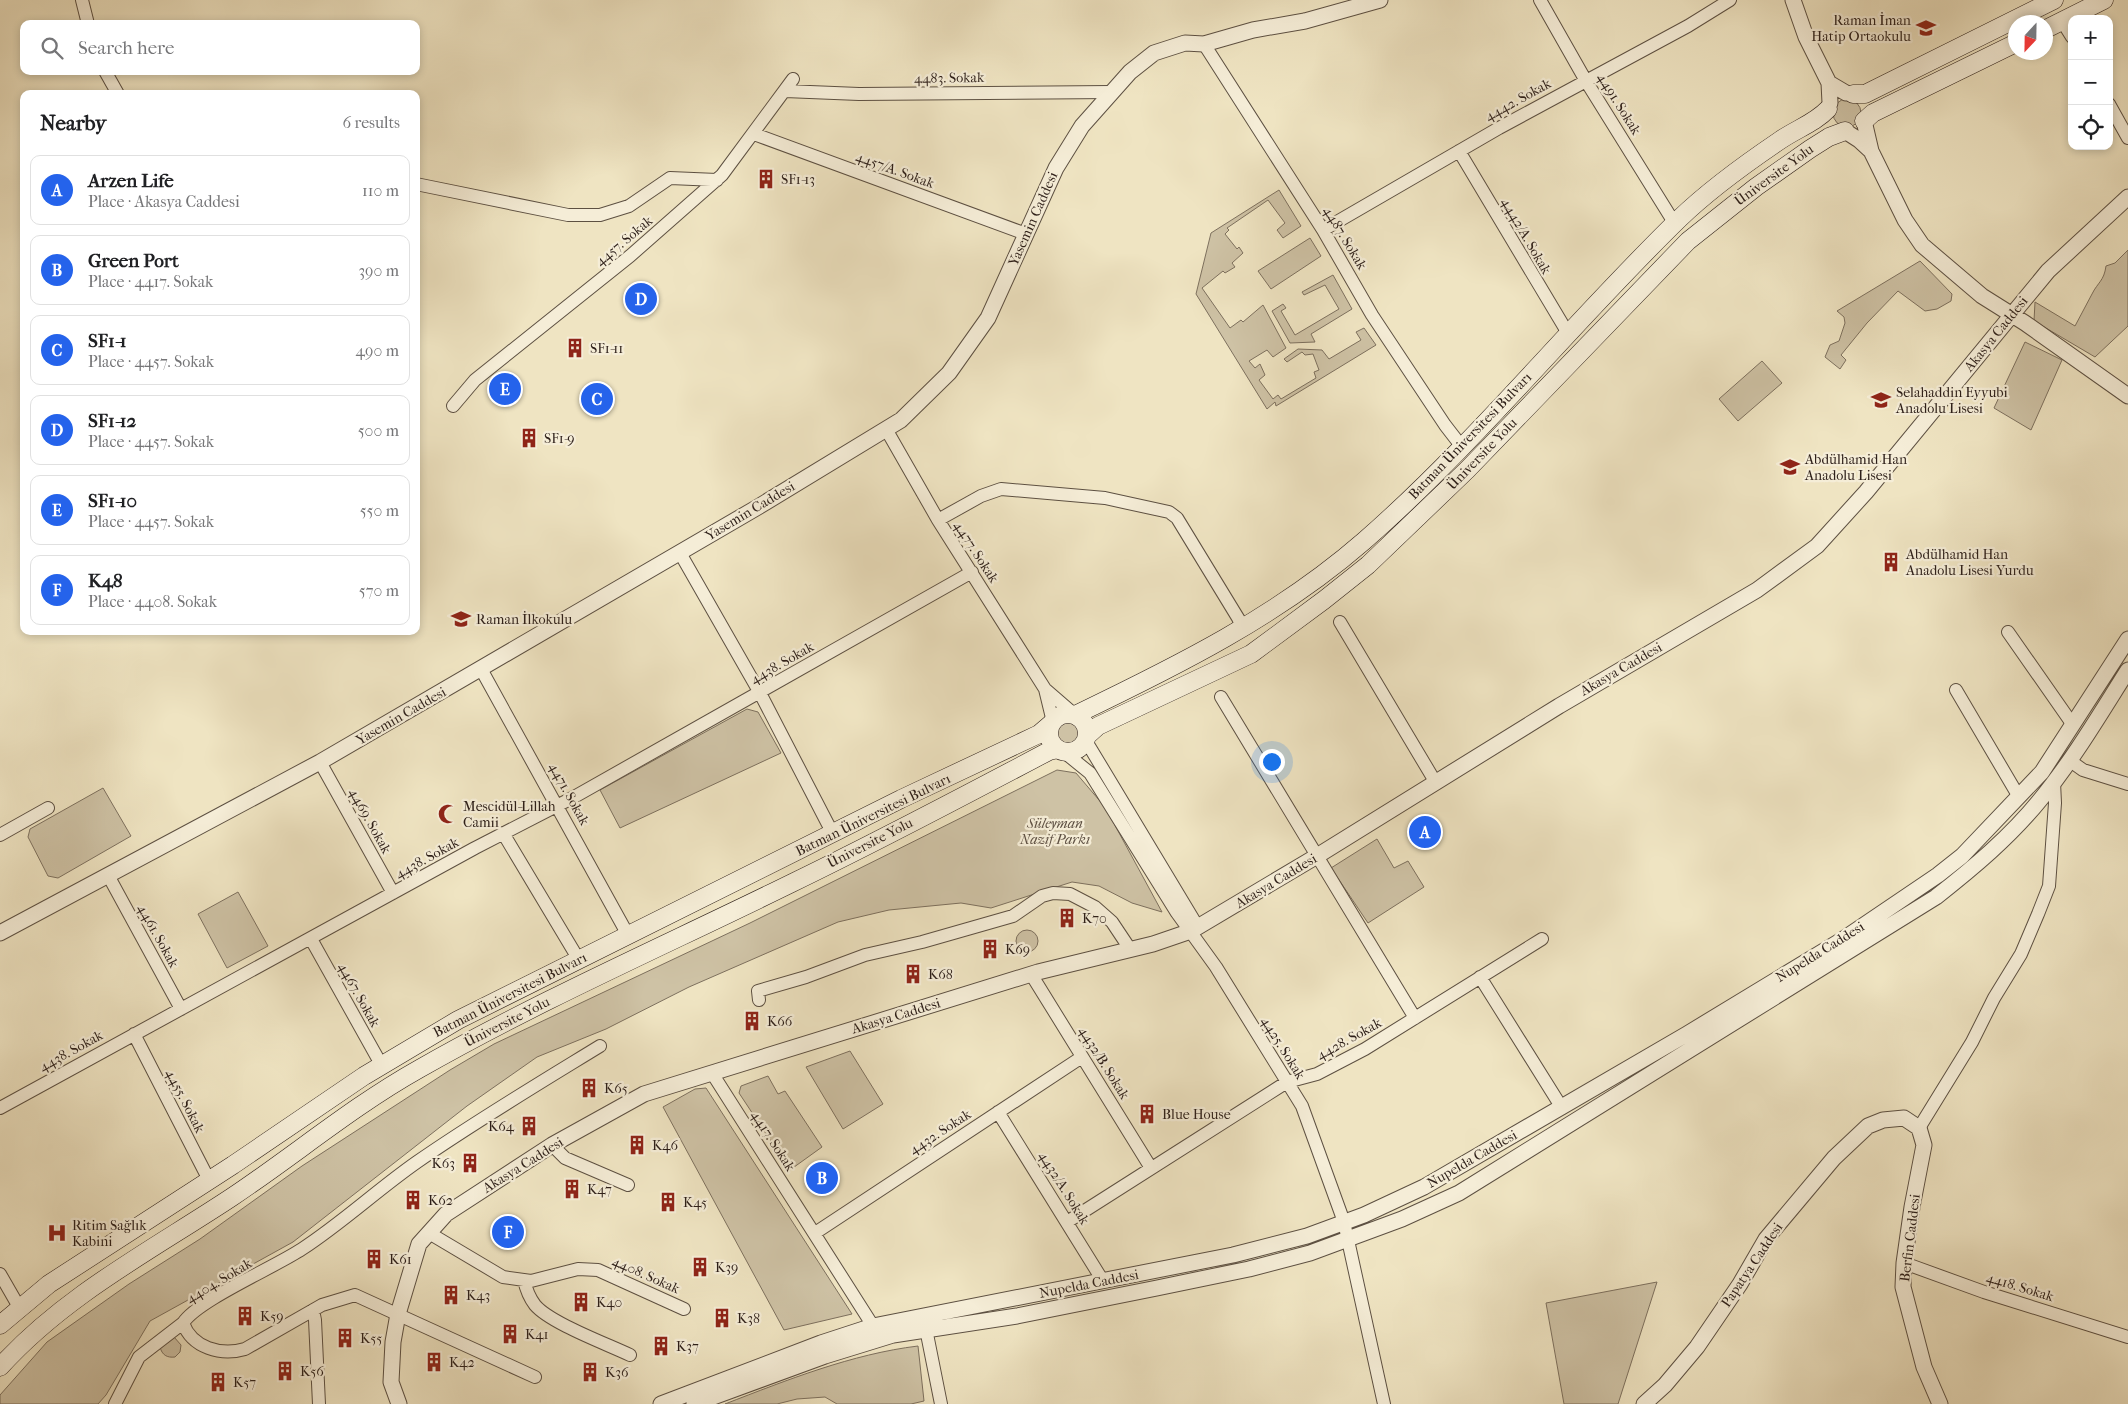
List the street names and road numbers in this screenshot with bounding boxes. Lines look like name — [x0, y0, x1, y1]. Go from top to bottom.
street label: 4483. Sokak — [914, 69, 985, 87]
street label: 4491. Sokak — [1593, 70, 1645, 139]
street label: 4442. Sokak — [1482, 75, 1555, 125]
street label: Üniversite Yolu — [1731, 141, 1817, 209]
street label: 4457/A. Sokak — [853, 148, 937, 192]
street label: Yasemin Caddesi — [1004, 169, 1061, 270]
street label: 4442/A. Sokak — [1497, 195, 1555, 278]
street label: 4487. Sokak — [1319, 203, 1371, 273]
street label: 4457. Sokak — [592, 212, 657, 270]
street label: Akasya Caddesi — [1960, 293, 2032, 376]
street label: Batman Üniversitesi Bulvarı — [1405, 369, 1535, 503]
street label: Üniversite Yolu — [1443, 414, 1521, 494]
street label: Yasemin Caddesi — [701, 478, 798, 545]
street label: 4477. Sokak — [950, 518, 1003, 587]
street label: 4438. Sokak — [747, 638, 817, 688]
street label: Akasya Caddesi — [1576, 639, 1665, 700]
street label: Yasemin Caddesi — [352, 683, 449, 749]
street label: 4471. Sokak — [545, 760, 593, 829]
street label: Batman Üniversitesi Bulvarı — [793, 770, 953, 860]
street label: 4469. Sokak — [345, 785, 395, 857]
street label: Üniversite Yolu — [824, 814, 916, 872]
street label: 4438. Sokak — [392, 833, 462, 882]
street label: Akasya Caddesi — [1231, 850, 1320, 912]
street label: 4461. Sokak — [134, 901, 183, 971]
street label: Nupelda Caddesi — [1773, 918, 1867, 986]
street label: Batman Üniversitesi Bulvarı — [430, 949, 590, 1041]
street label: 4467. Sokak — [334, 960, 384, 1031]
street label: Üniversite Yolu — [461, 993, 553, 1051]
street label: Akasya Caddesi — [849, 994, 942, 1038]
street label: 4425. Sokak — [1257, 1014, 1309, 1083]
street label: 4428. Sokak — [1314, 1014, 1385, 1064]
street label: 4432/B. Sokak — [1075, 1023, 1134, 1103]
street label: 4438. Sokak — [36, 1026, 106, 1075]
street label: 4455. Sokak — [162, 1066, 209, 1136]
street label: 4432. Sokak — [906, 1105, 975, 1158]
street label: 4417. Sokak — [747, 1107, 799, 1175]
street label: Nupelda Caddesi — [1424, 1126, 1520, 1192]
street label: Akasya Caddesi — [479, 1133, 566, 1197]
street label: 4432/A. Sokak — [1035, 1148, 1094, 1228]
street label: Berfin Caddesi — [1896, 1193, 1924, 1283]
street label: Papatya Caddesi — [1718, 1220, 1786, 1310]
street label: 4408. Sokak — [610, 1253, 683, 1298]
street label: 4404. Sokak — [183, 1254, 256, 1307]
street label: Nupelda Caddesi — [1038, 1266, 1140, 1302]
street label: 4418. Sokak — [1984, 1269, 2056, 1306]

